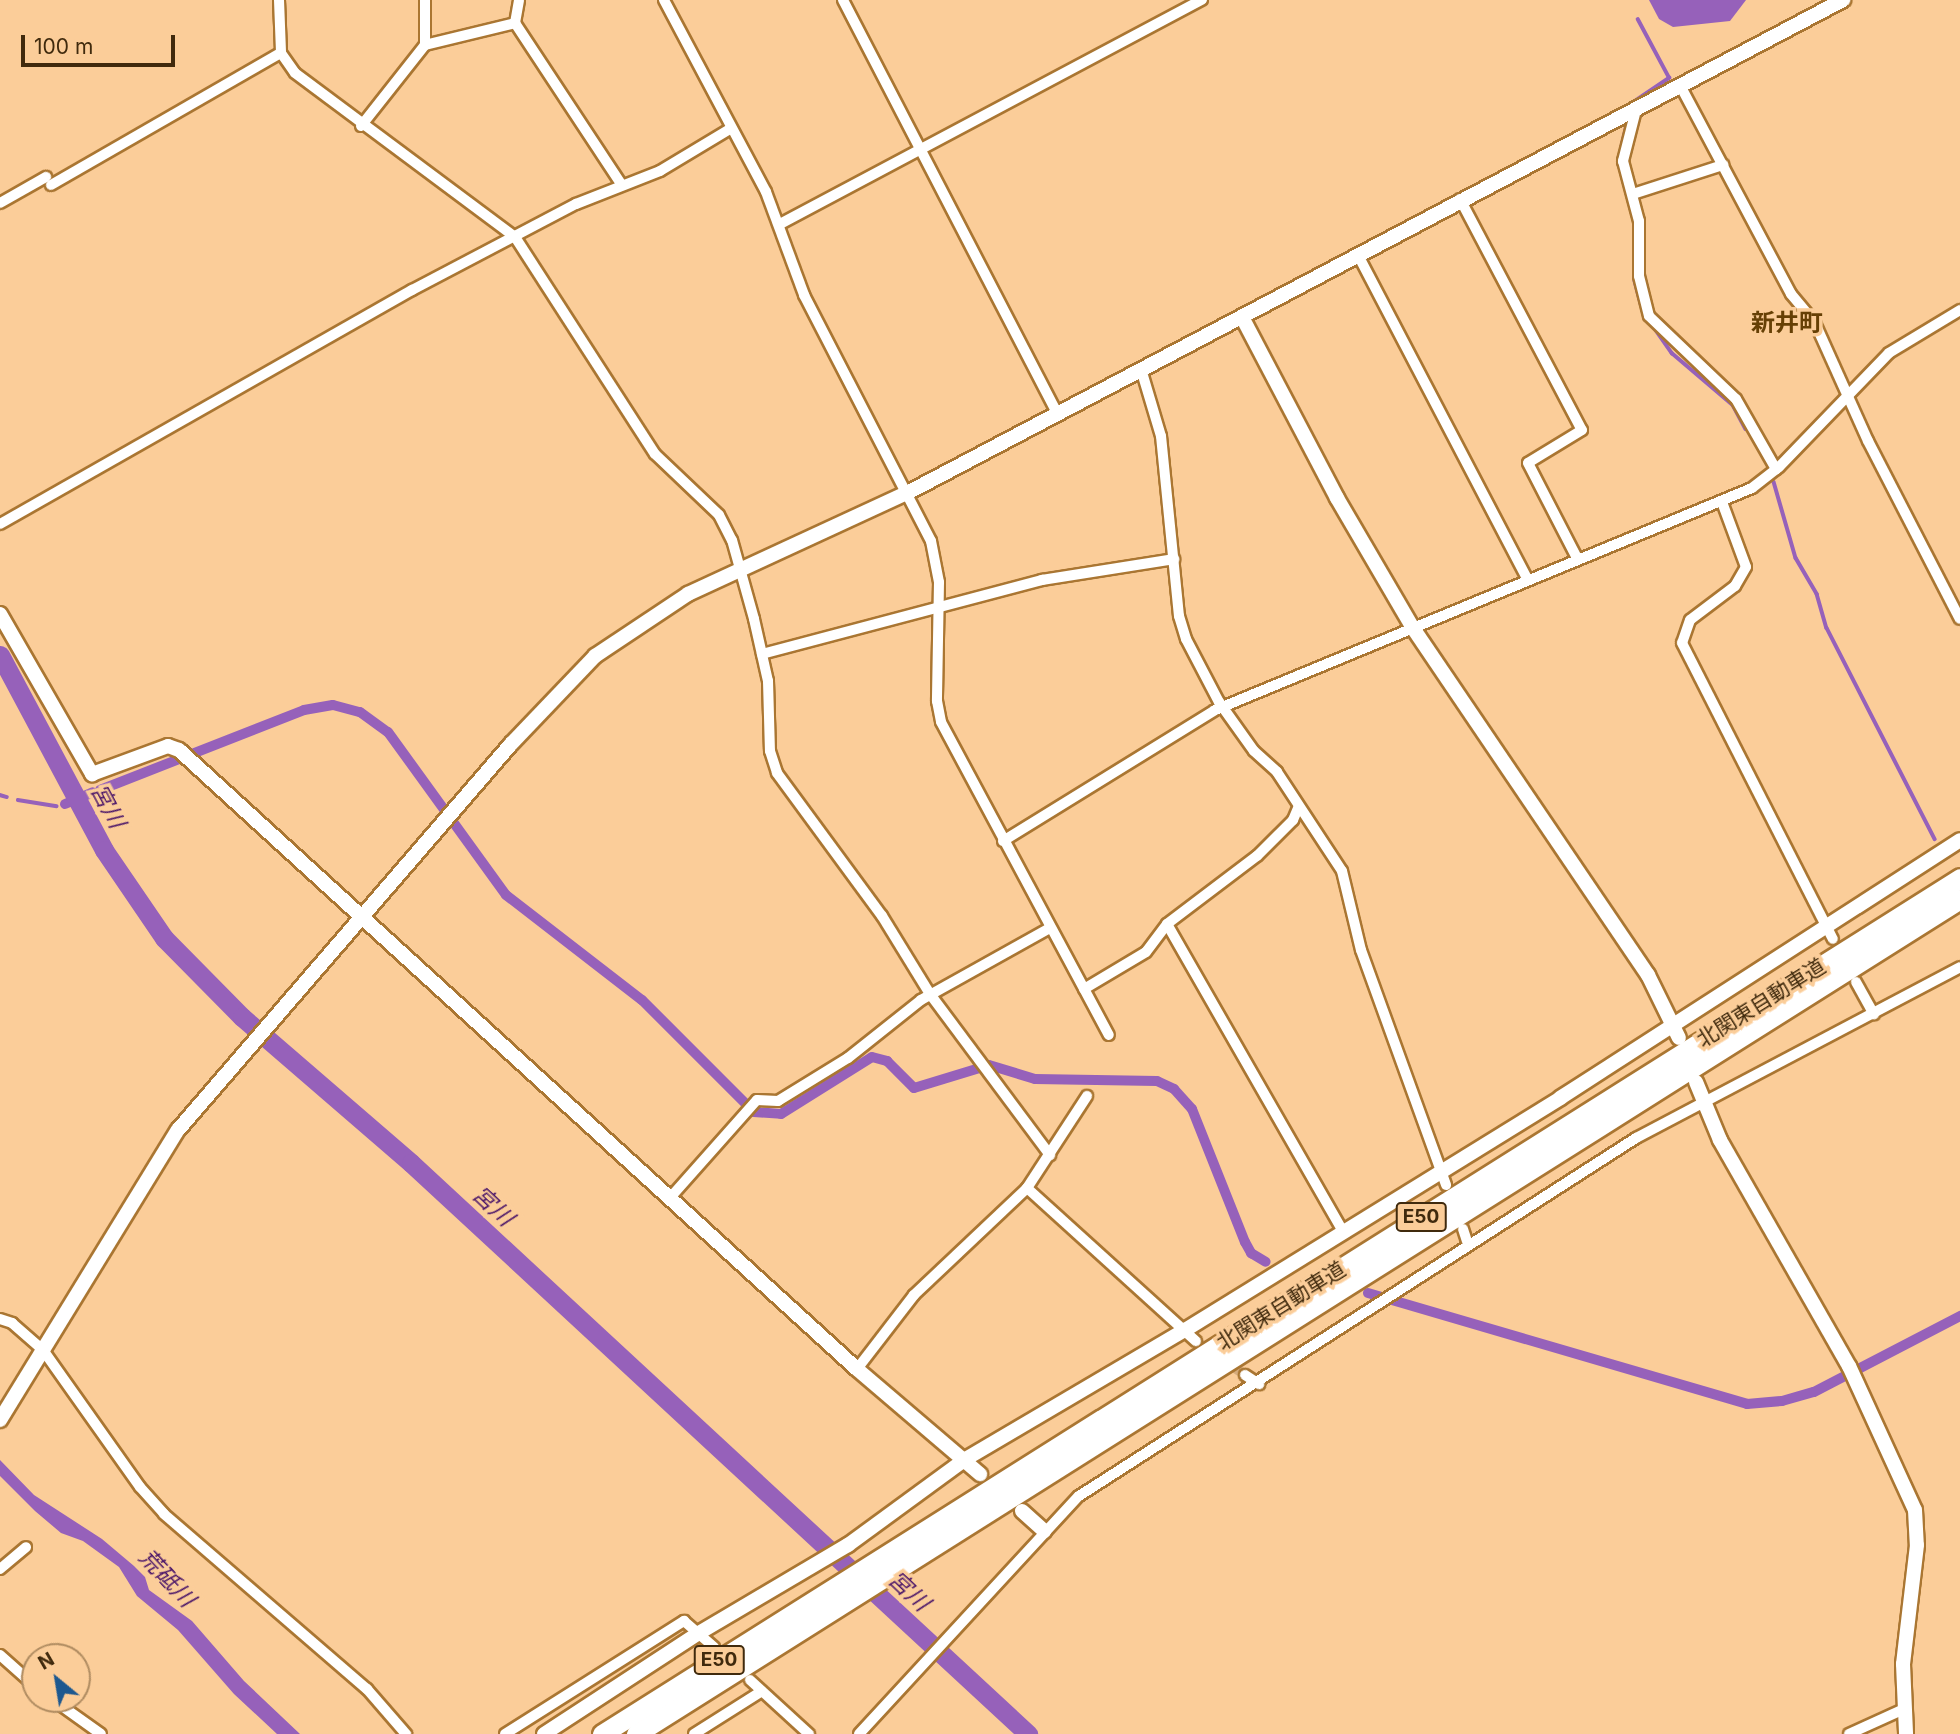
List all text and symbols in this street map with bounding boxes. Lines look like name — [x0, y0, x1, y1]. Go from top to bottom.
scale bar — [24, 21, 178, 65]
text: 100 m — [34, 34, 93, 59]
district label: 新井町 — [1751, 309, 1823, 337]
water label: 宮川 — [85, 779, 131, 833]
street label: 北関東自動車道 — [1692, 953, 1830, 1053]
water label: 宮川 — [467, 1180, 519, 1232]
road number: E50 — [1395, 1202, 1447, 1232]
street label: 北関東自動車道 — [1212, 1256, 1350, 1356]
water label: 荒砥川 — [133, 1543, 201, 1613]
water label: 宮川 — [883, 1565, 935, 1617]
north arrow — [21, 1643, 91, 1713]
road number: E50 — [693, 1644, 745, 1676]
text: N — [34, 1648, 58, 1675]

